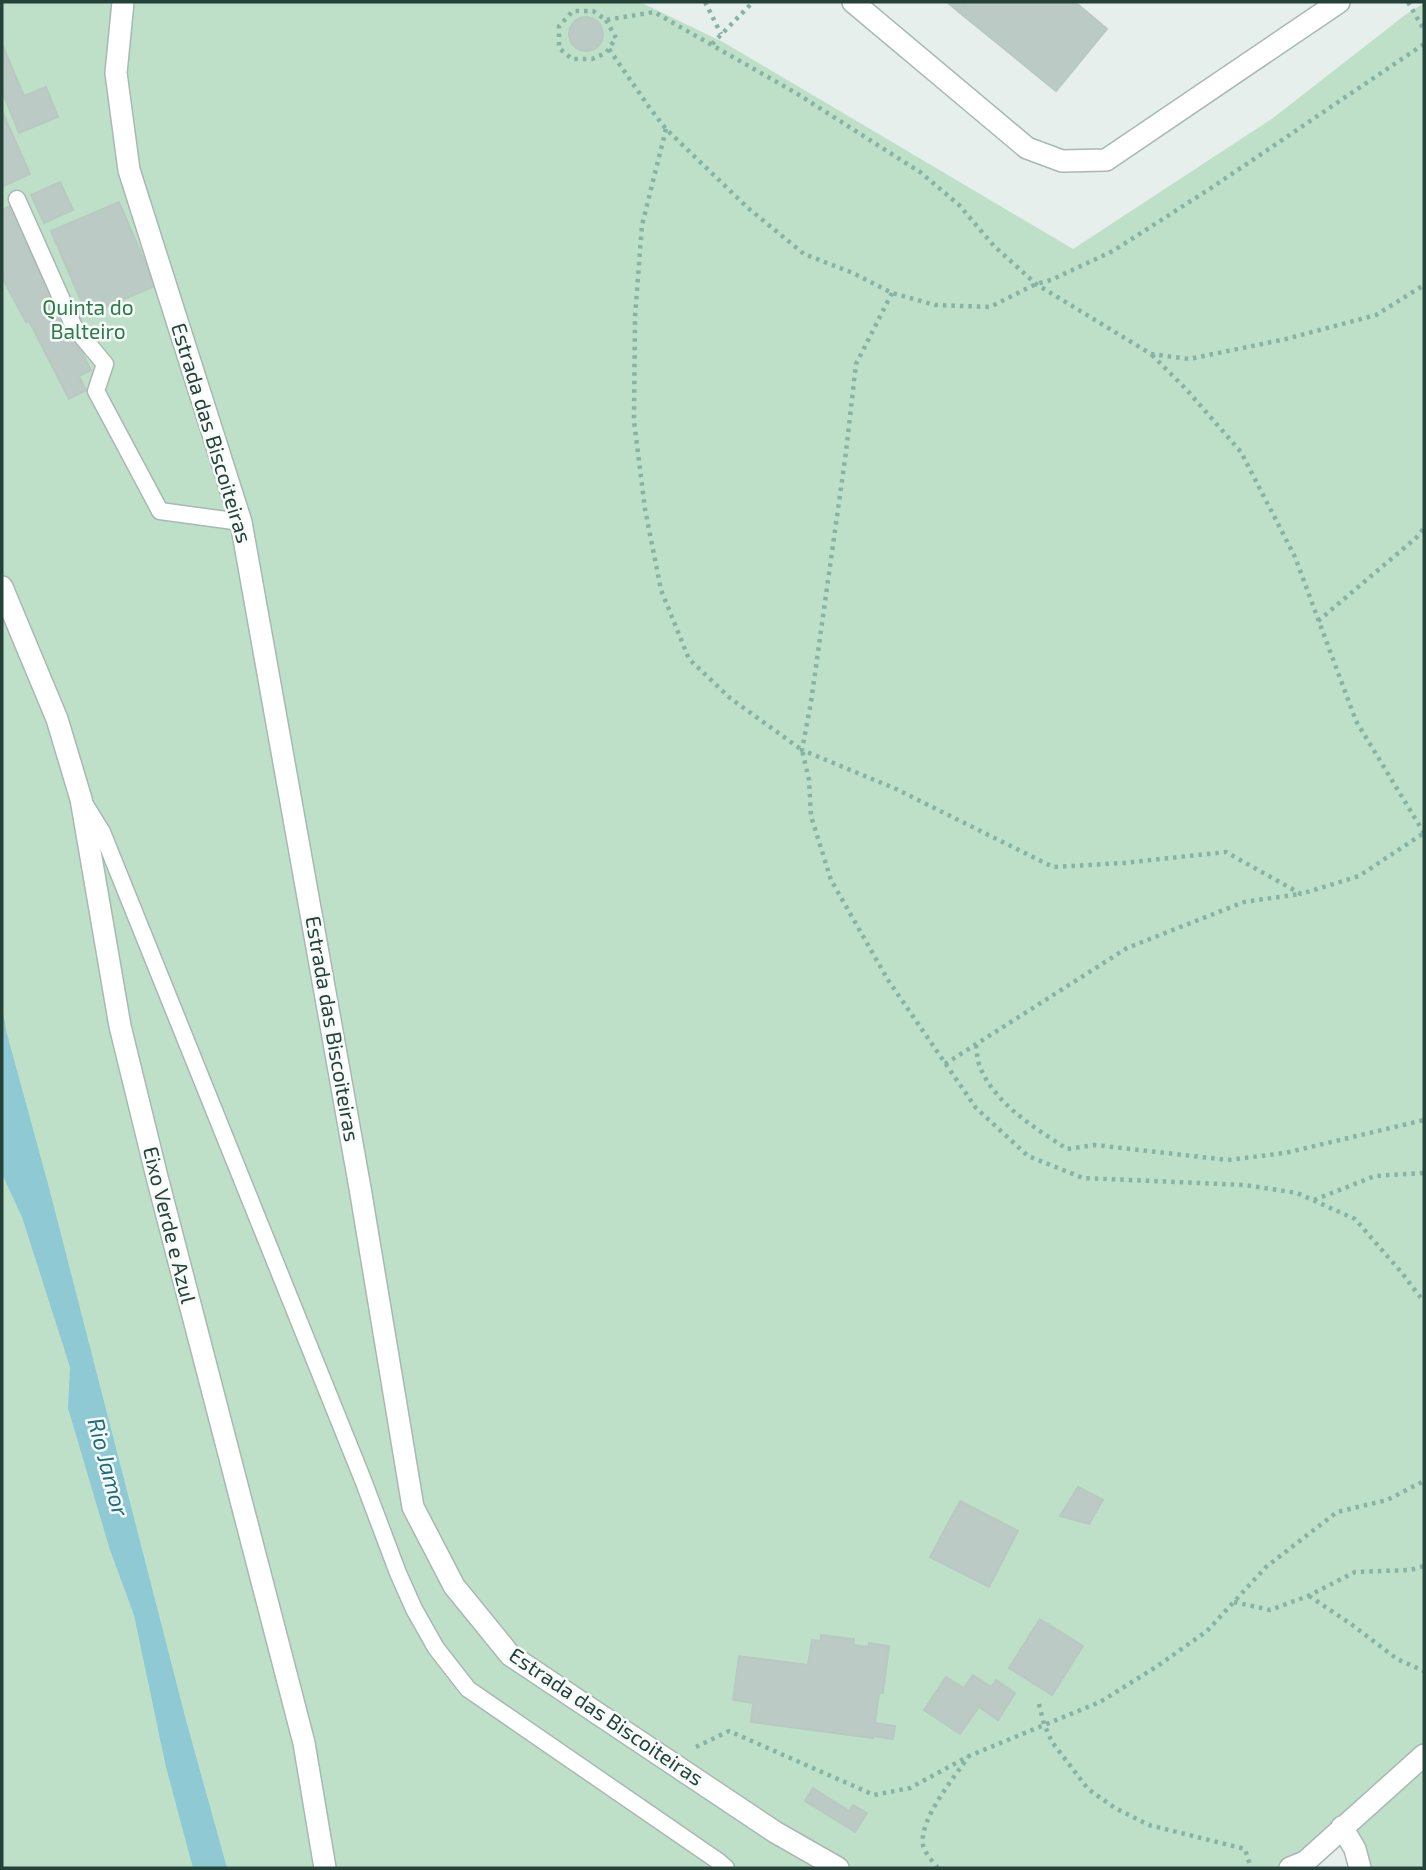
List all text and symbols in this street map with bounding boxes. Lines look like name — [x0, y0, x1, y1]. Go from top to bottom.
park label: Quinta do Balteiro — [42, 294, 134, 343]
street label: Estrada das Biscoiteiras — [167, 320, 258, 546]
street label: Estrada das Biscoiteiras — [301, 914, 366, 1144]
street label: Eixo Verde e Azul — [139, 1144, 202, 1306]
water label: Rio Jamor — [82, 1414, 136, 1520]
street label: Estrada das Biscoiteiras — [505, 1641, 709, 1790]

